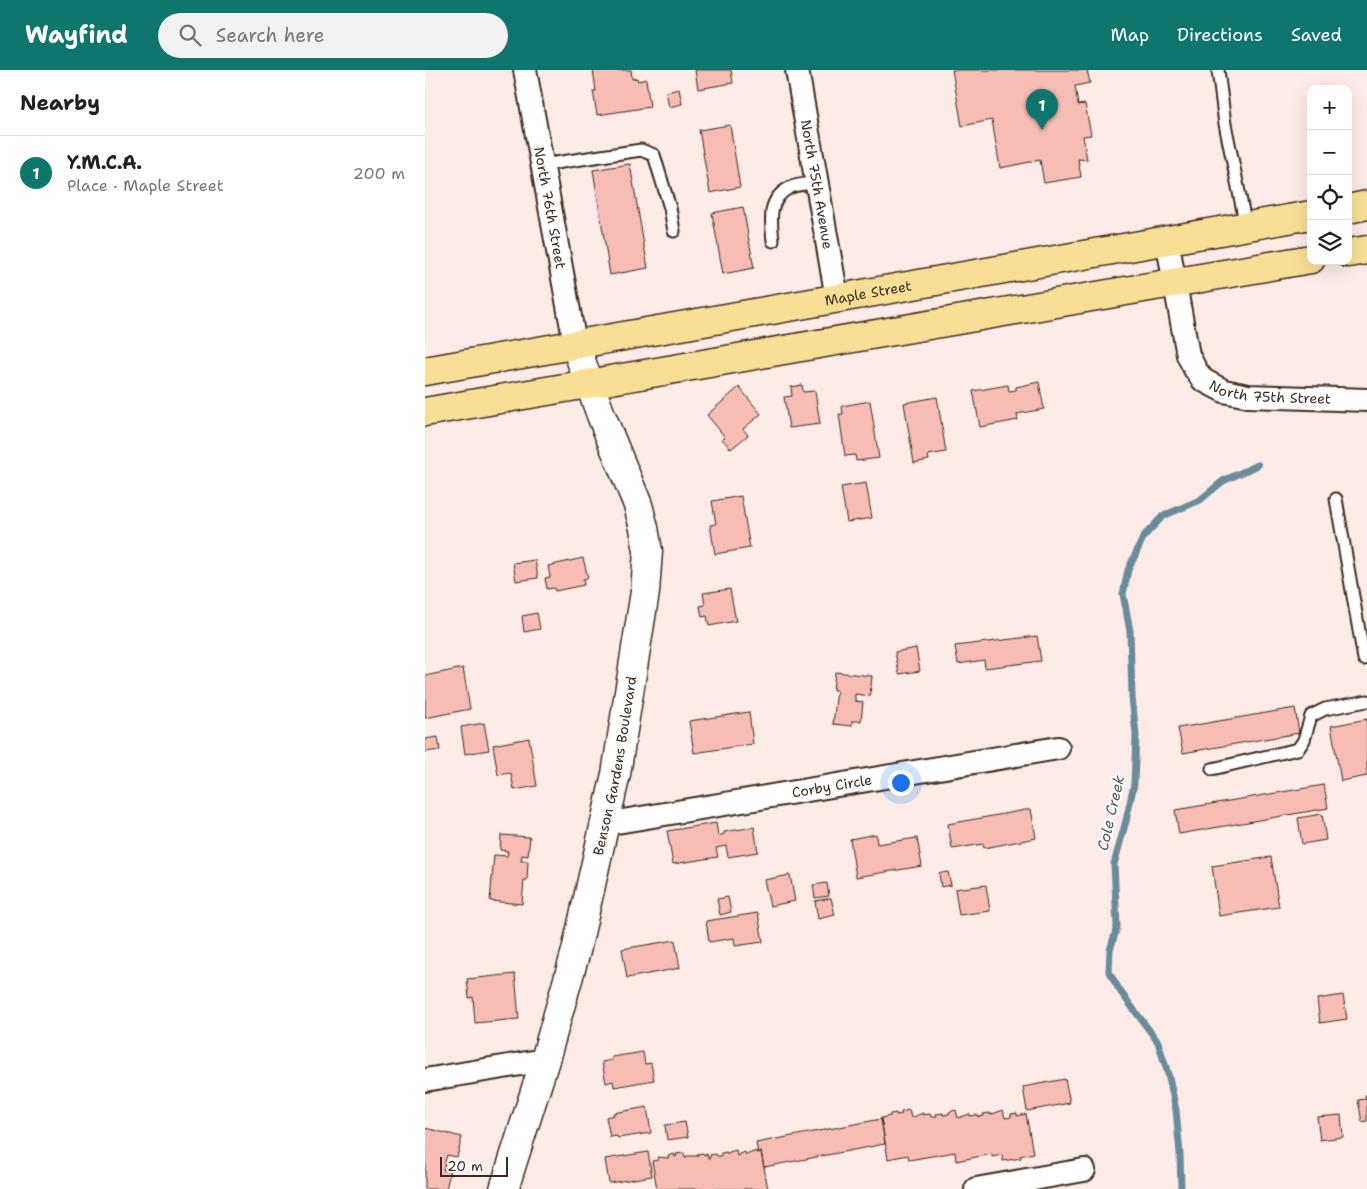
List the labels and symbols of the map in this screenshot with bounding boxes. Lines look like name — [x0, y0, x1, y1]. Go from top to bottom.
pin: 1 — [1026, 89, 1058, 130]
street label: North 75th Avenue — [797, 118, 837, 250]
street label: North 76th Street — [530, 145, 570, 270]
street label: Maple Street — [823, 276, 913, 309]
street label: North 75th Street — [1206, 376, 1331, 408]
street label: Benson Gardens Boulevard — [589, 675, 640, 857]
street label: Corby Circle — [790, 770, 873, 802]
your location — [888, 770, 914, 796]
water label: Cole Creek — [1093, 773, 1129, 853]
scale bar — [440, 1154, 507, 1177]

